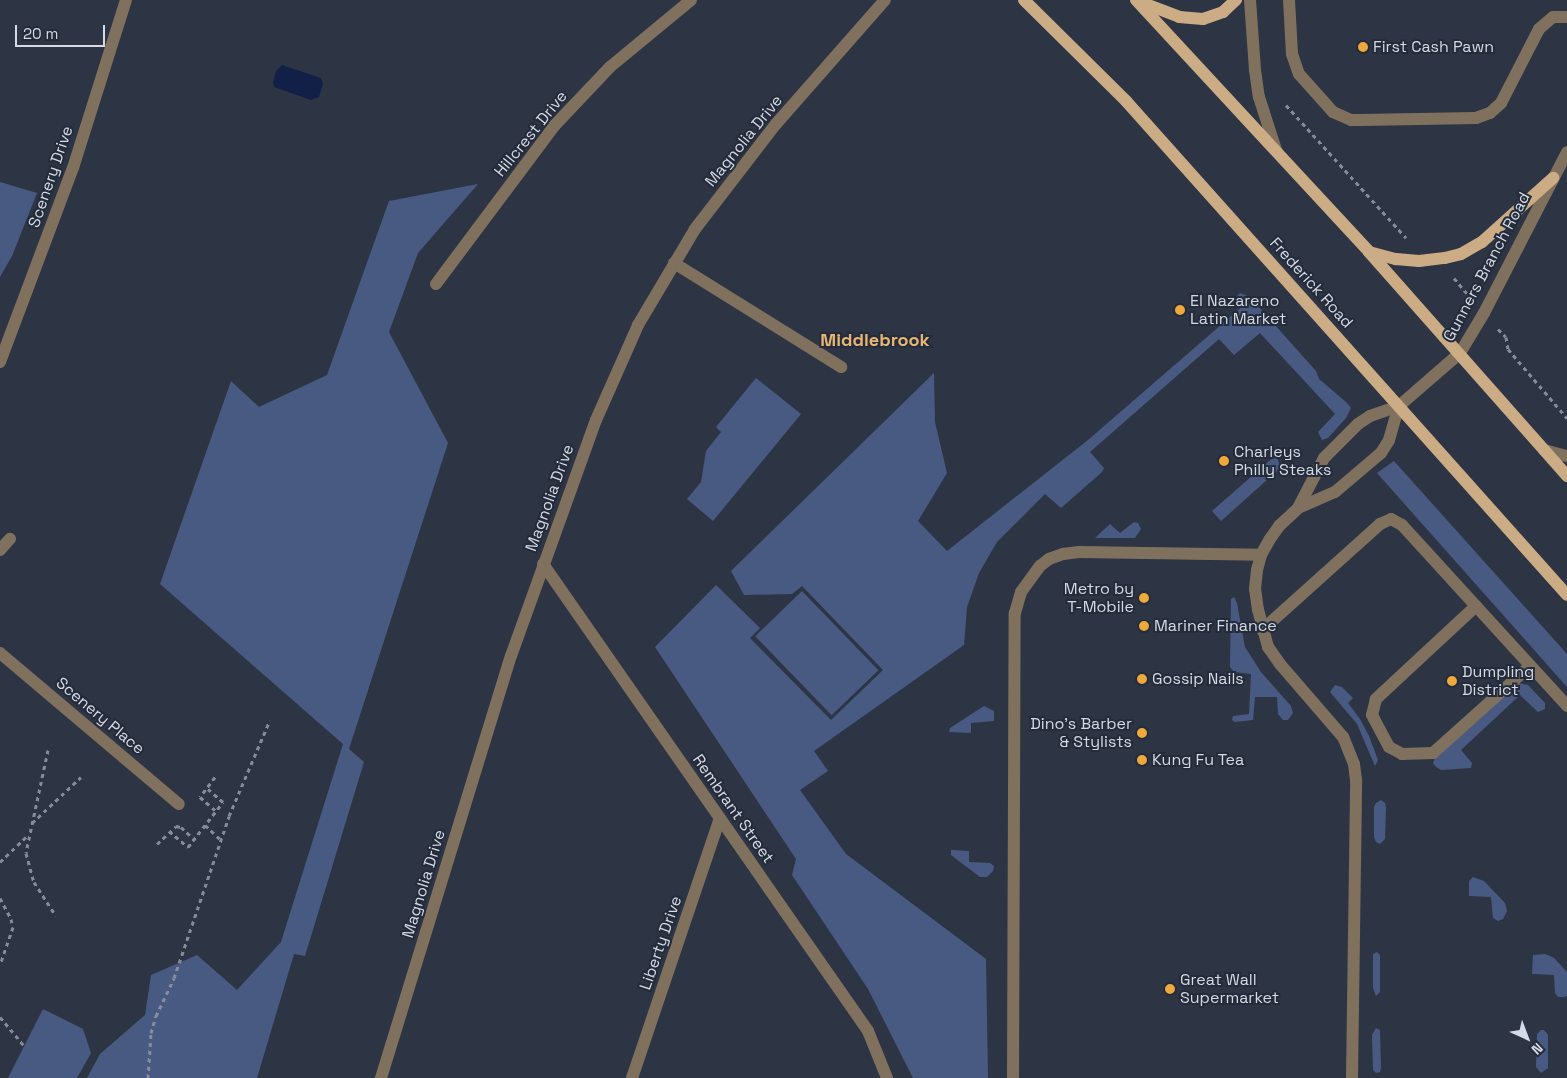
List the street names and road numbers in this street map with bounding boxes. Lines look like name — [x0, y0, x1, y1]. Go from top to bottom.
street label: Hillcrest Drive — [490, 87, 572, 181]
street label: Magnolia Drive — [701, 91, 787, 191]
street label: Scenery Drive — [25, 124, 77, 230]
street label: Gunners Branch Road — [1440, 189, 1534, 345]
street label: Frederick Road — [1265, 234, 1357, 332]
street label: Magnolia Drive — [522, 442, 578, 554]
street label: Scenery Place — [52, 673, 148, 759]
street label: Rembrant Street — [688, 751, 778, 867]
street label: Magnolia Drive — [398, 828, 450, 940]
street label: Liberty Drive — [636, 894, 686, 992]

